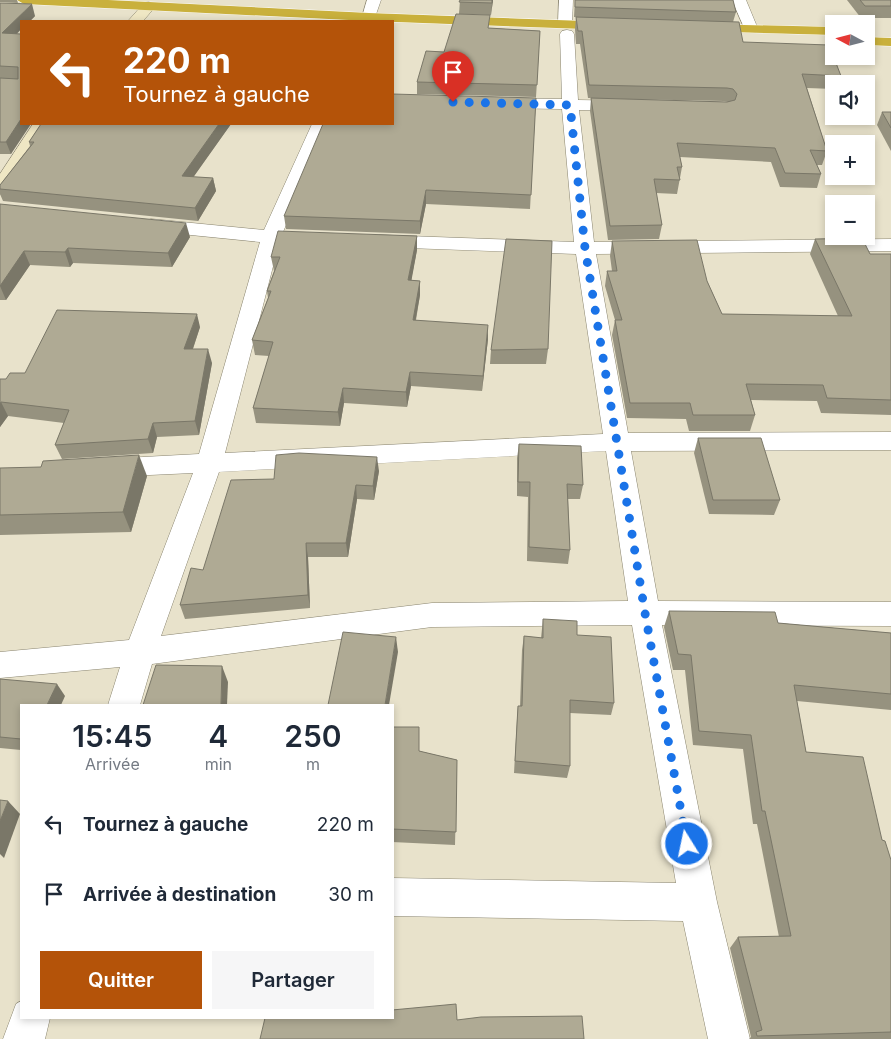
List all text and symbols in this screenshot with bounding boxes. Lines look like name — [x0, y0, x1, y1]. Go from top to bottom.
north arrow — [825, 15, 875, 65]
map controls — [825, 15, 875, 245]
text: 220 m — [123, 39, 231, 81]
icon: left — [40, 40, 105, 105]
pin — [432, 51, 474, 102]
icon: arrive — [439, 58, 467, 86]
button: sound — [825, 75, 875, 125]
text: Tournez à gauche — [123, 81, 310, 107]
button: + — [825, 135, 875, 185]
button: − — [825, 195, 875, 245]
text: 15:45 — [72, 718, 152, 754]
text: 4 — [208, 718, 228, 754]
text: 250 — [284, 718, 342, 754]
text: Arrivée — [85, 754, 140, 774]
text: min — [205, 754, 232, 774]
text: m — [306, 754, 320, 774]
icon: left — [40, 810, 68, 838]
text: Tournez à gauche — [83, 813, 248, 836]
text: 220 m — [317, 813, 374, 836]
position arrow — [660, 817, 712, 869]
icon: arrive — [40, 880, 68, 908]
text: Arrivée à destination — [83, 883, 276, 906]
text: 30 m — [328, 883, 374, 906]
button: Quitter — [40, 951, 202, 1009]
button: Partager — [212, 951, 374, 1009]

